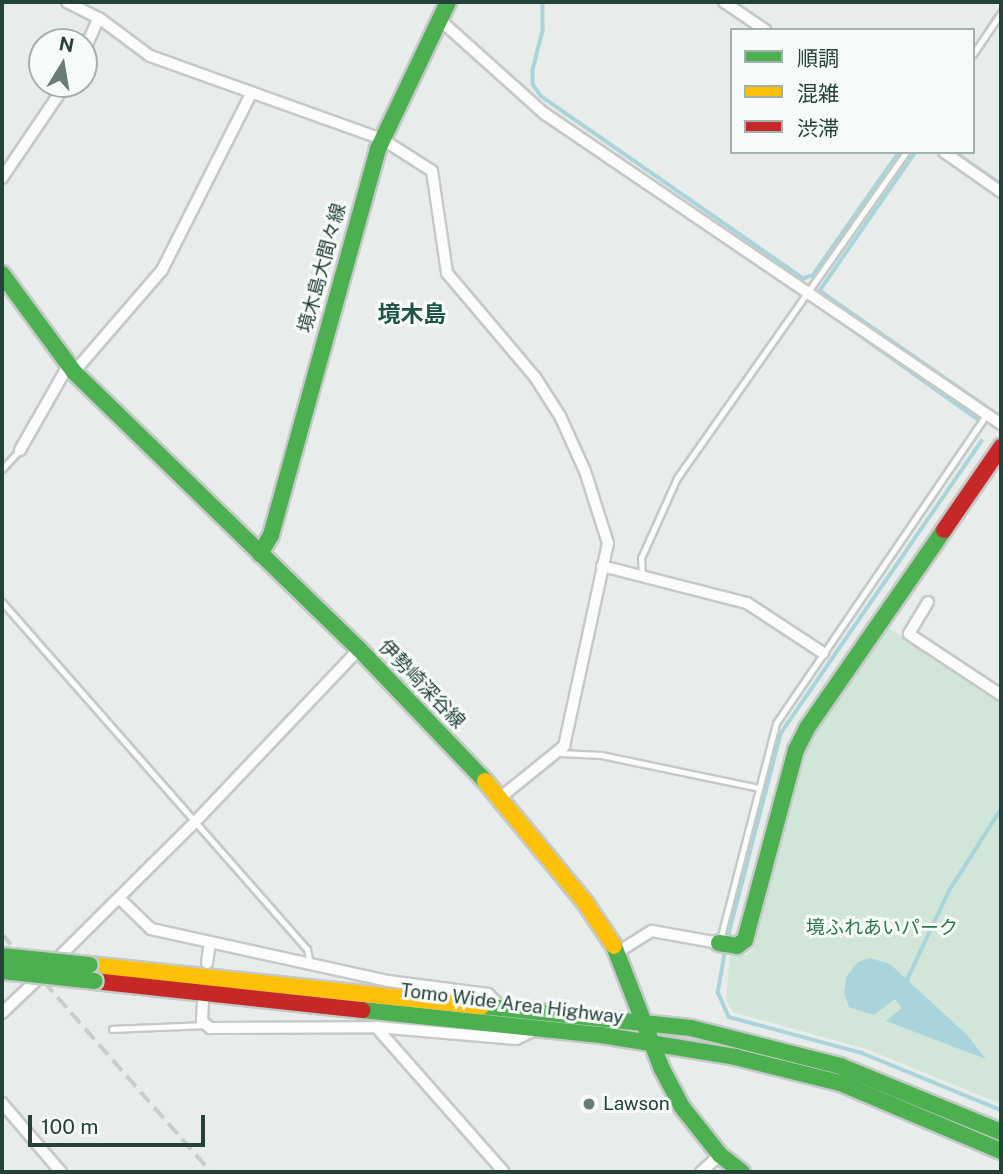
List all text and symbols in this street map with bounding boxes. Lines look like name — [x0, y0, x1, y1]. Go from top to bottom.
north arrow — [28, 28, 98, 98]
legend — [730, 28, 975, 154]
text: N — [57, 32, 76, 57]
text: 順調 — [797, 46, 839, 71]
text: 混雑 — [797, 81, 839, 106]
text: 渋滞 — [797, 116, 839, 141]
street label: 境木島大間々線 — [294, 201, 350, 335]
district label: 境木島 — [378, 300, 446, 328]
street label: 伊勢崎深谷線 — [374, 635, 470, 733]
park label: 境ふれあいパーク — [806, 917, 958, 939]
street label: Tomo Wide Area Highway — [399, 979, 625, 1029]
place label: Lawson — [603, 1093, 670, 1115]
marker: Lawson — [581, 1096, 597, 1112]
scale bar — [32, 1100, 208, 1144]
text: 100 m — [41, 1114, 98, 1139]

